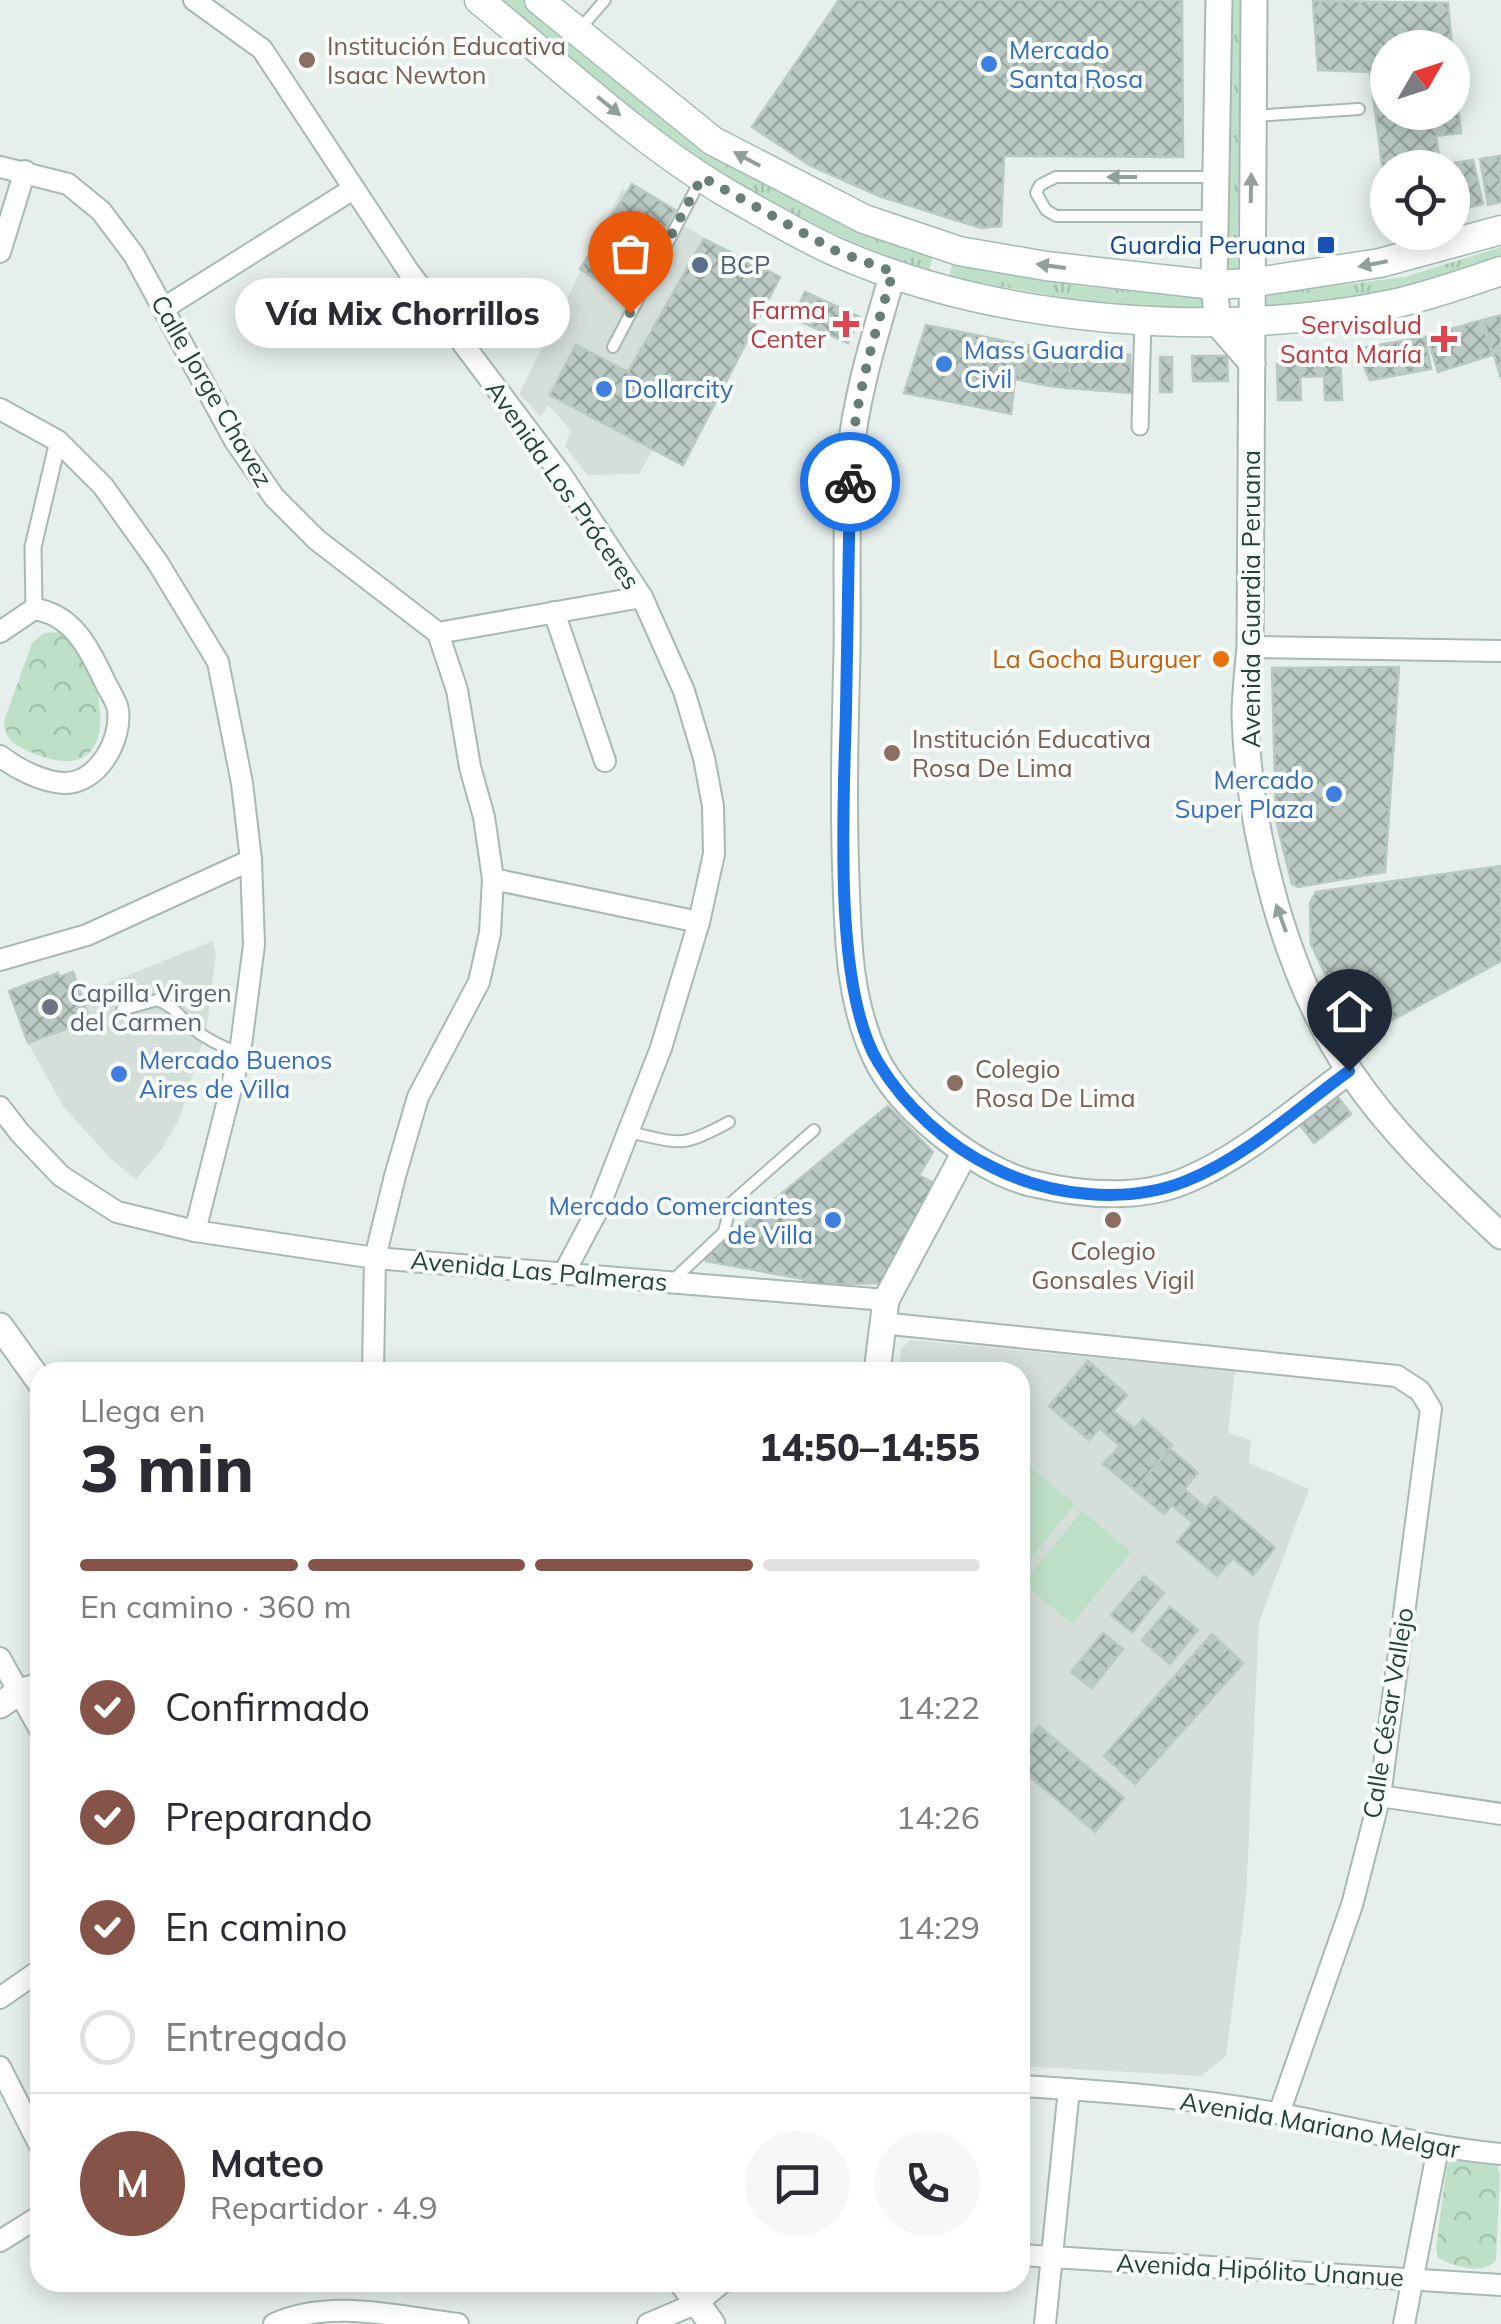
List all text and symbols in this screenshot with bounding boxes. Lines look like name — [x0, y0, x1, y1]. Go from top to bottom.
place label: Institución Educativa Isaac Newton — [327, 30, 566, 90]
north arrow — [1370, 30, 1470, 130]
map controls — [1370, 30, 1470, 250]
place label: Mercado Santa Rosa — [1009, 34, 1143, 94]
marker: Institución Educativa Isaac Newton — [296, 49, 318, 71]
marker: Mercado Santa Rosa — [978, 53, 1000, 75]
one-way arrow — [597, 95, 622, 116]
button: locate — [1370, 150, 1470, 250]
one-way arrow — [732, 151, 761, 168]
one-way arrow — [1106, 169, 1138, 185]
one-way arrow — [1244, 172, 1260, 204]
pin — [588, 211, 673, 314]
icon: bag — [603, 226, 658, 281]
place label: Guardia Peruana — [1109, 229, 1306, 260]
marker: Guardia Peruana — [1315, 234, 1337, 256]
place label: BCP — [720, 249, 770, 280]
marker: BCP — [689, 254, 711, 276]
one-way arrow — [1357, 256, 1388, 272]
one-way arrow — [1034, 258, 1066, 274]
callout: Vía Mix Chorrillos — [235, 278, 570, 348]
street label: Calle Jorge Chavez — [145, 289, 280, 492]
text: Vía Mix Chorrillos — [265, 293, 540, 333]
place label: Farma Center — [750, 294, 826, 354]
place label: Servisalud Santa María — [1280, 309, 1422, 369]
marker: Farma Center — [835, 313, 857, 335]
marker: Servisalud Santa María — [1431, 326, 1457, 352]
place label: Mass Guardia Civil — [964, 334, 1124, 394]
marker: Mass Guardia Civil — [933, 353, 955, 375]
place label: Dollarcity — [624, 373, 733, 404]
street label: Avenida Los Próceres — [480, 374, 647, 595]
marker: Dollarcity — [593, 378, 615, 400]
courier — [800, 432, 900, 532]
street label: Avenida Guardia Peruana — [1235, 450, 1266, 748]
icon: bike — [823, 455, 878, 510]
place label: La Gocha Burguer — [992, 643, 1201, 674]
marker: La Gocha Burguer — [1210, 648, 1232, 670]
place label: Institución Educativa Rosa De Lima — [912, 723, 1151, 783]
marker: Institución Educativa Rosa De Lima — [881, 742, 903, 764]
place label: Mercado Super Plaza — [1175, 764, 1314, 824]
marker: Mercado Super Plaza — [1323, 783, 1345, 805]
one-way arrow — [1273, 903, 1288, 933]
pin — [1307, 969, 1392, 1072]
place label: Capilla Virgen del Carmen — [70, 977, 232, 1037]
icon: home — [1322, 984, 1377, 1039]
marker: Capilla Virgen del Carmen — [39, 996, 61, 1018]
place label: Mercado Buenos Aires de Villa — [139, 1044, 332, 1104]
place label: Colegio Rosa De Lima — [975, 1053, 1136, 1113]
marker: Mercado Buenos Aires de Villa — [108, 1063, 130, 1085]
marker: Colegio Rosa De Lima — [944, 1072, 966, 1094]
place label: Mercado Comerciantes de Villa — [548, 1190, 813, 1250]
marker: Mercado Comerciantes de Villa — [822, 1209, 844, 1231]
marker: Colegio Gonsales Vigil — [1102, 1209, 1124, 1231]
place label: Colegio Gonsales Vigil — [1031, 1235, 1195, 1295]
street label: Avenida Las Palmeras — [409, 1244, 669, 1297]
text: Llega en — [80, 1390, 205, 1430]
text: 14:50–14:55 — [759, 1423, 980, 1471]
text: 3 min — [80, 1427, 254, 1508]
text: En camino · 360 m — [80, 1586, 352, 1626]
street label: Calle César Vallejo — [1356, 1605, 1419, 1821]
icon: check — [80, 1680, 135, 1735]
text: Confirmado — [165, 1683, 370, 1731]
text: 14:22 — [896, 1687, 980, 1727]
icon: check — [80, 1790, 135, 1845]
text: Preparando — [165, 1793, 372, 1841]
text: 14:26 — [896, 1797, 980, 1837]
icon: check — [80, 1900, 135, 1955]
text: En camino — [165, 1903, 347, 1951]
text: 14:29 — [896, 1907, 980, 1947]
text: Entregado — [165, 2013, 347, 2061]
street label: Avenida Mariano Melgar — [1178, 2085, 1462, 2164]
button: chat — [745, 2131, 850, 2236]
button: phone — [875, 2131, 980, 2236]
text: Mateo — [210, 2139, 324, 2187]
text: M — [116, 2159, 149, 2207]
text: Repartidor · 4.9 — [210, 2187, 438, 2227]
street label: Avenida Hipólito Unanue — [1116, 2246, 1405, 2293]

